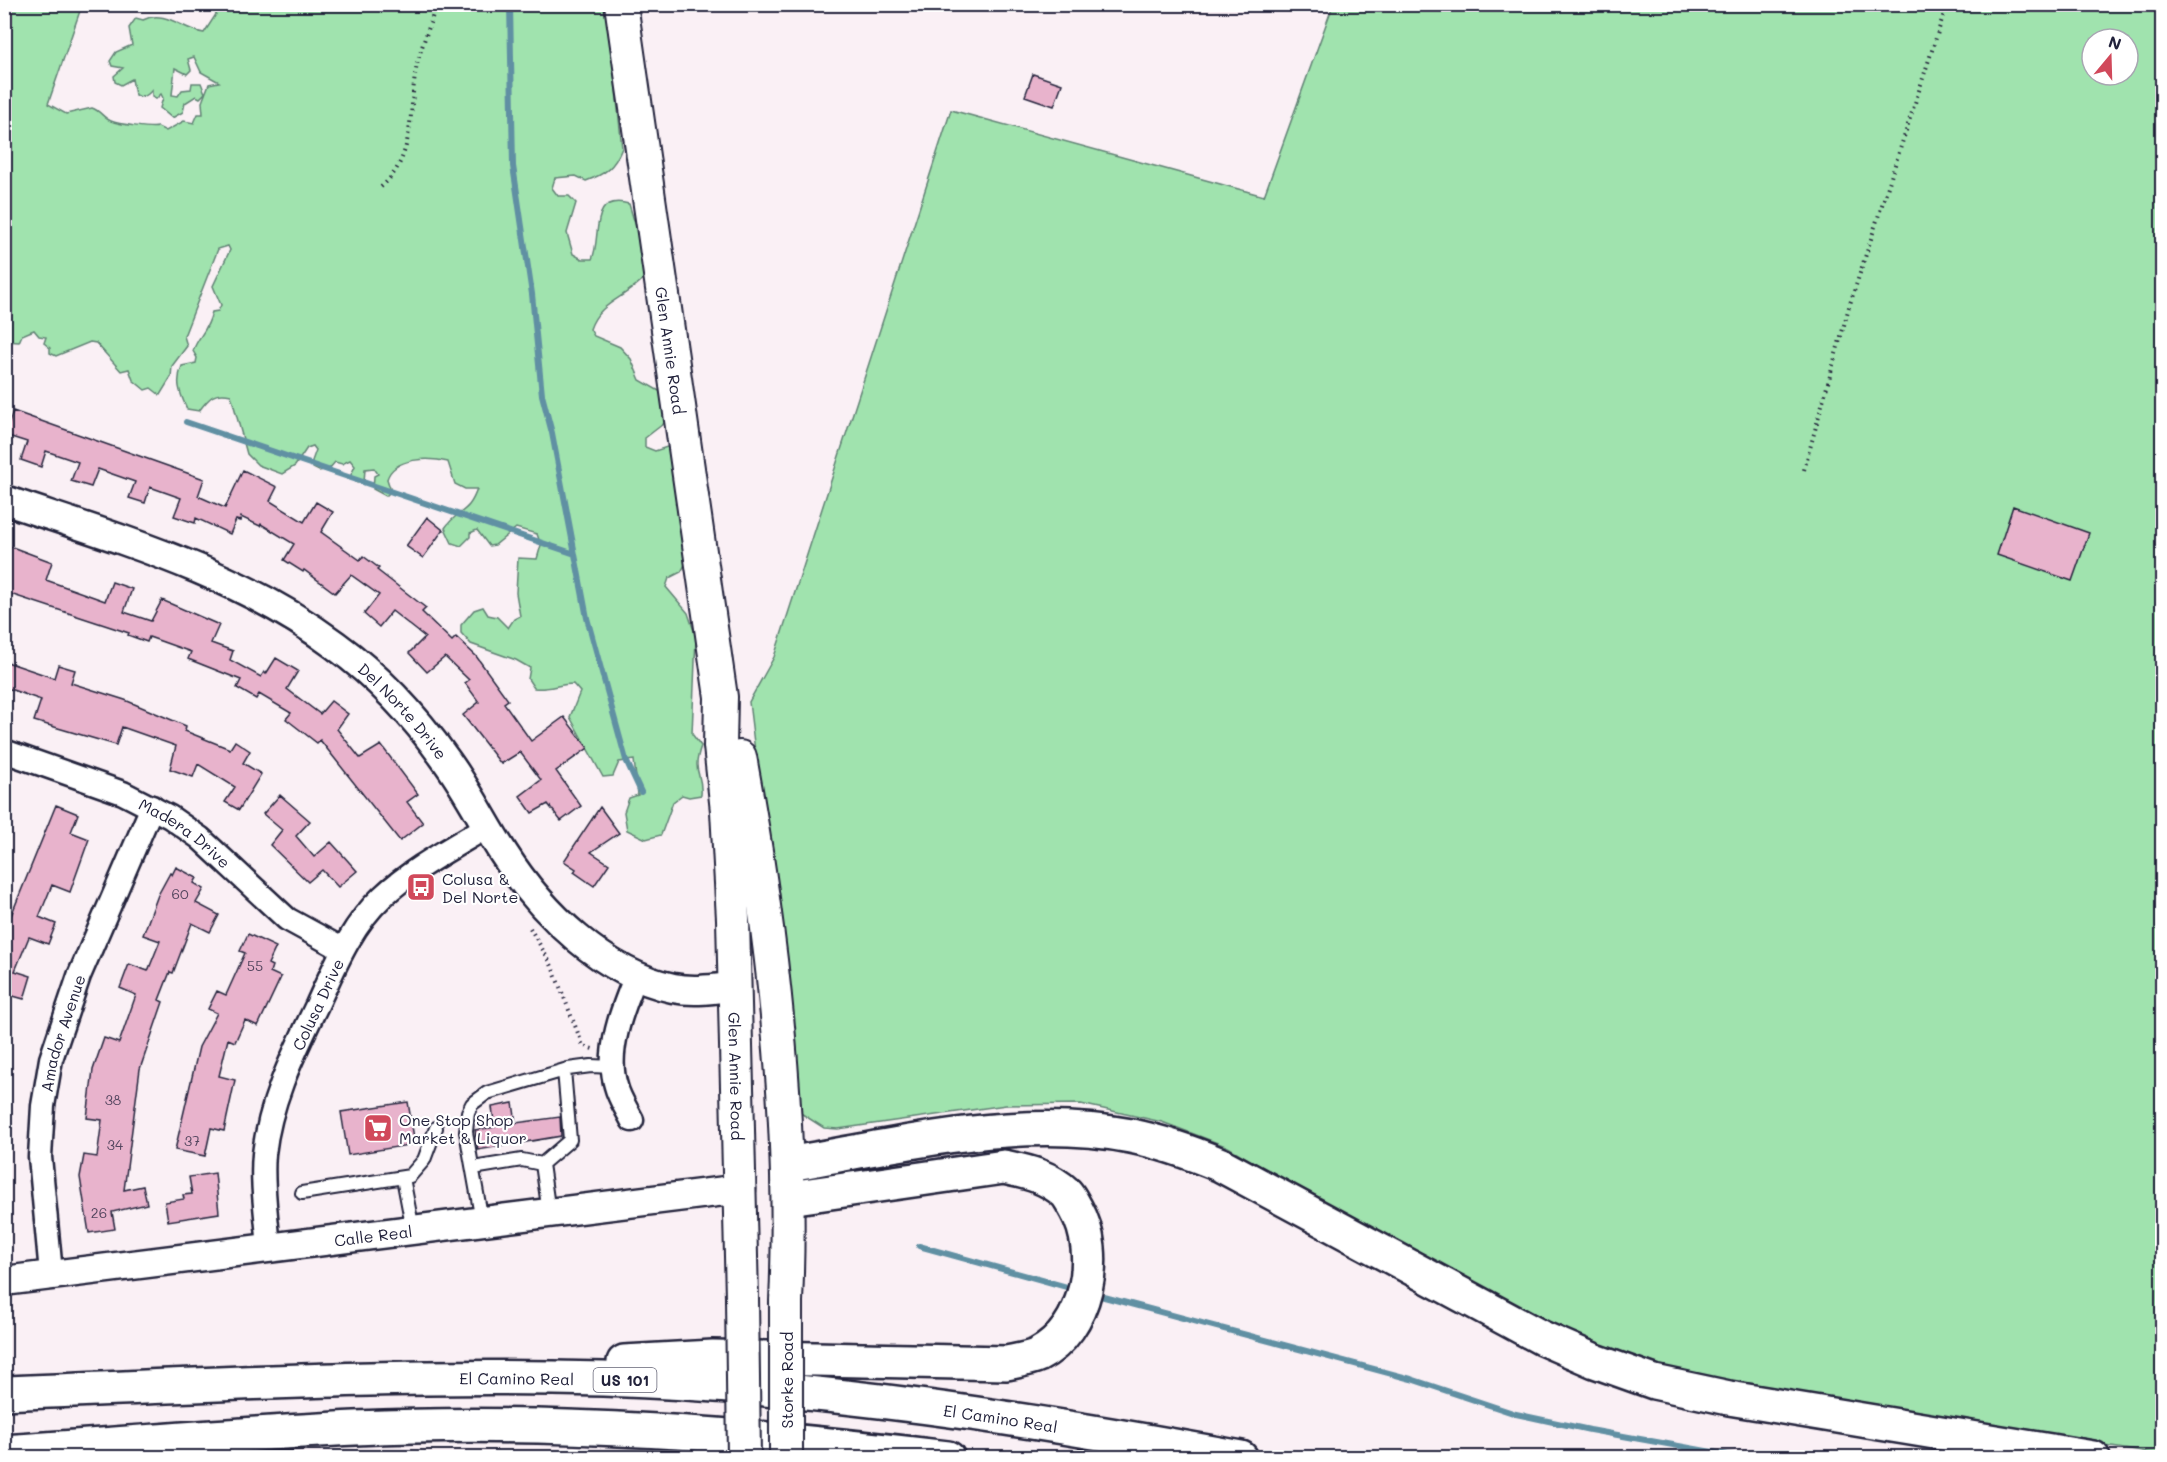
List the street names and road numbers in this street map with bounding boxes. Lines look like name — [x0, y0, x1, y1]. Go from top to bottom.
street label: Glen Annie Road — [651, 285, 691, 415]
street label: Del Norte Drive — [354, 658, 452, 763]
street label: Madera Drive — [136, 793, 235, 872]
street label: Colusa Drive — [287, 955, 348, 1053]
street label: Amador Avenue — [35, 972, 89, 1094]
street label: Glen Annie Road — [725, 1012, 749, 1141]
street label: Calle Real — [333, 1220, 413, 1250]
street label: Storke Road — [776, 1332, 797, 1428]
street label: El Camino Real — [459, 1367, 574, 1389]
road number: US 101 — [594, 1368, 656, 1392]
street label: El Camino Real — [942, 1399, 1059, 1436]

